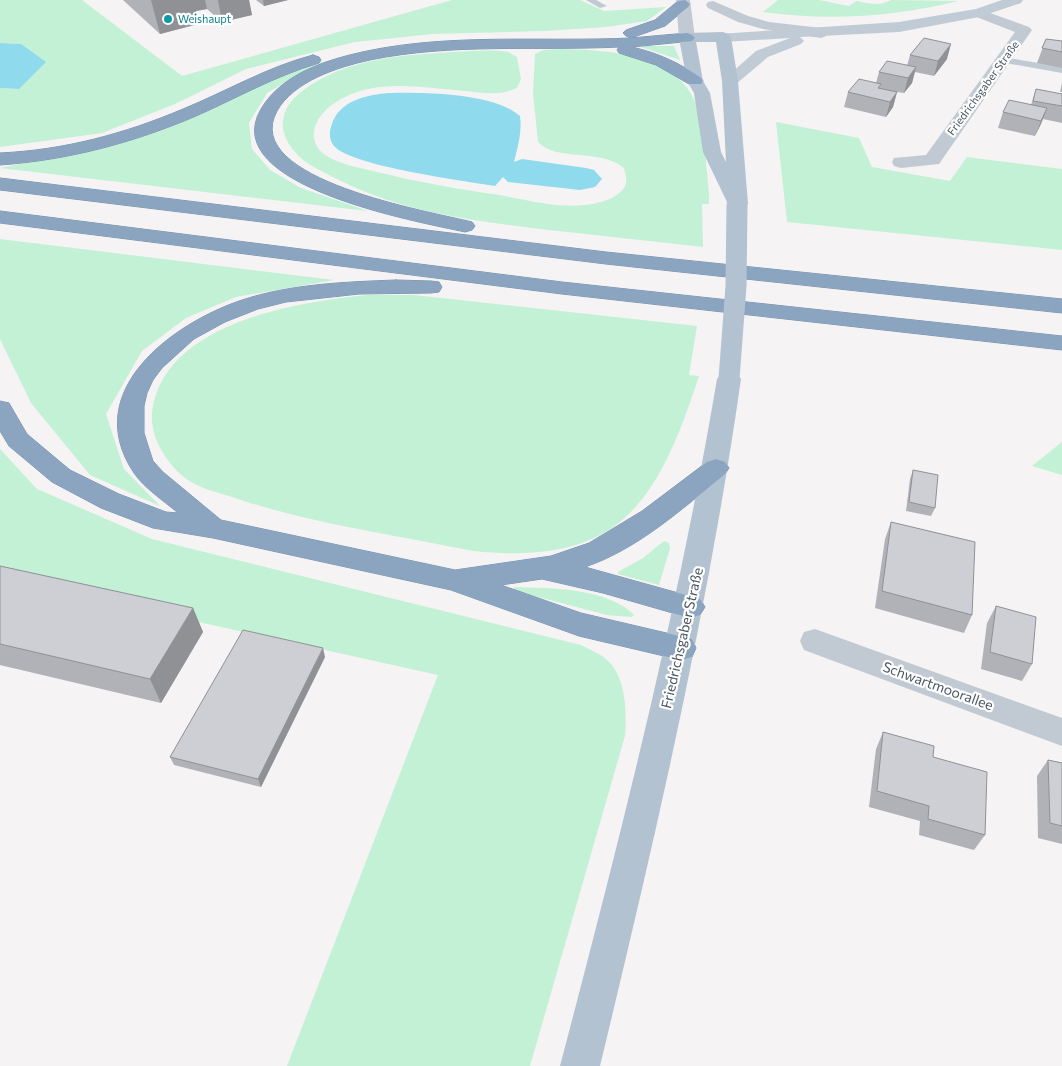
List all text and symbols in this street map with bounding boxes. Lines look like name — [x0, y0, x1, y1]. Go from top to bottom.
place label: Weishaupt — [178, 12, 232, 25]
marker: Weishaupt — [162, 13, 174, 25]
street label: Friedrichsgaber Straße — [944, 38, 1021, 137]
street label: Friedrichsgaber Straße — [657, 566, 706, 710]
street label: Schwartmoorallee — [881, 658, 996, 713]

